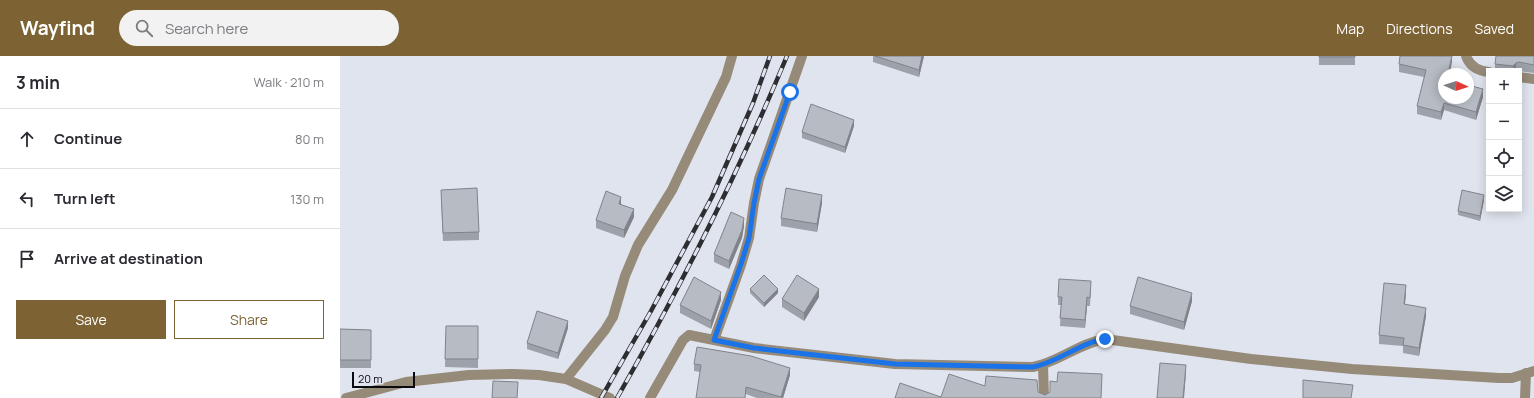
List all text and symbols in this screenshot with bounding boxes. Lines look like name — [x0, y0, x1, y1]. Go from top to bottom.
search box — [119, 10, 399, 46]
text: Wayfind — [20, 15, 95, 41]
icon: search — [133, 17, 155, 39]
text: Search here — [165, 18, 248, 39]
text: Map — [1336, 19, 1364, 38]
text: Directions — [1386, 19, 1453, 38]
text: Saved — [1475, 19, 1514, 38]
north arrow — [1438, 68, 1474, 104]
map controls — [1486, 68, 1522, 212]
button: + — [1486, 68, 1522, 104]
text: 3 min — [16, 71, 60, 94]
text: Walk · 210 m — [254, 73, 324, 91]
route start — [781, 83, 799, 101]
button: − — [1486, 104, 1522, 140]
icon: ahead — [16, 128, 38, 150]
text: Continue — [54, 128, 122, 149]
text: 80 m — [295, 130, 324, 148]
button: locate — [1486, 140, 1522, 176]
button: layers — [1486, 176, 1522, 212]
icon: left — [16, 188, 38, 210]
text: Turn left — [54, 188, 116, 209]
text: 130 m — [290, 190, 324, 208]
icon: arrive — [16, 248, 38, 270]
text: Arrive at destination — [54, 248, 203, 269]
button: Save — [16, 300, 166, 339]
button: Share — [174, 300, 324, 339]
route end — [1096, 330, 1114, 348]
scale bar — [352, 370, 415, 389]
text: 20 m — [358, 371, 383, 386]

